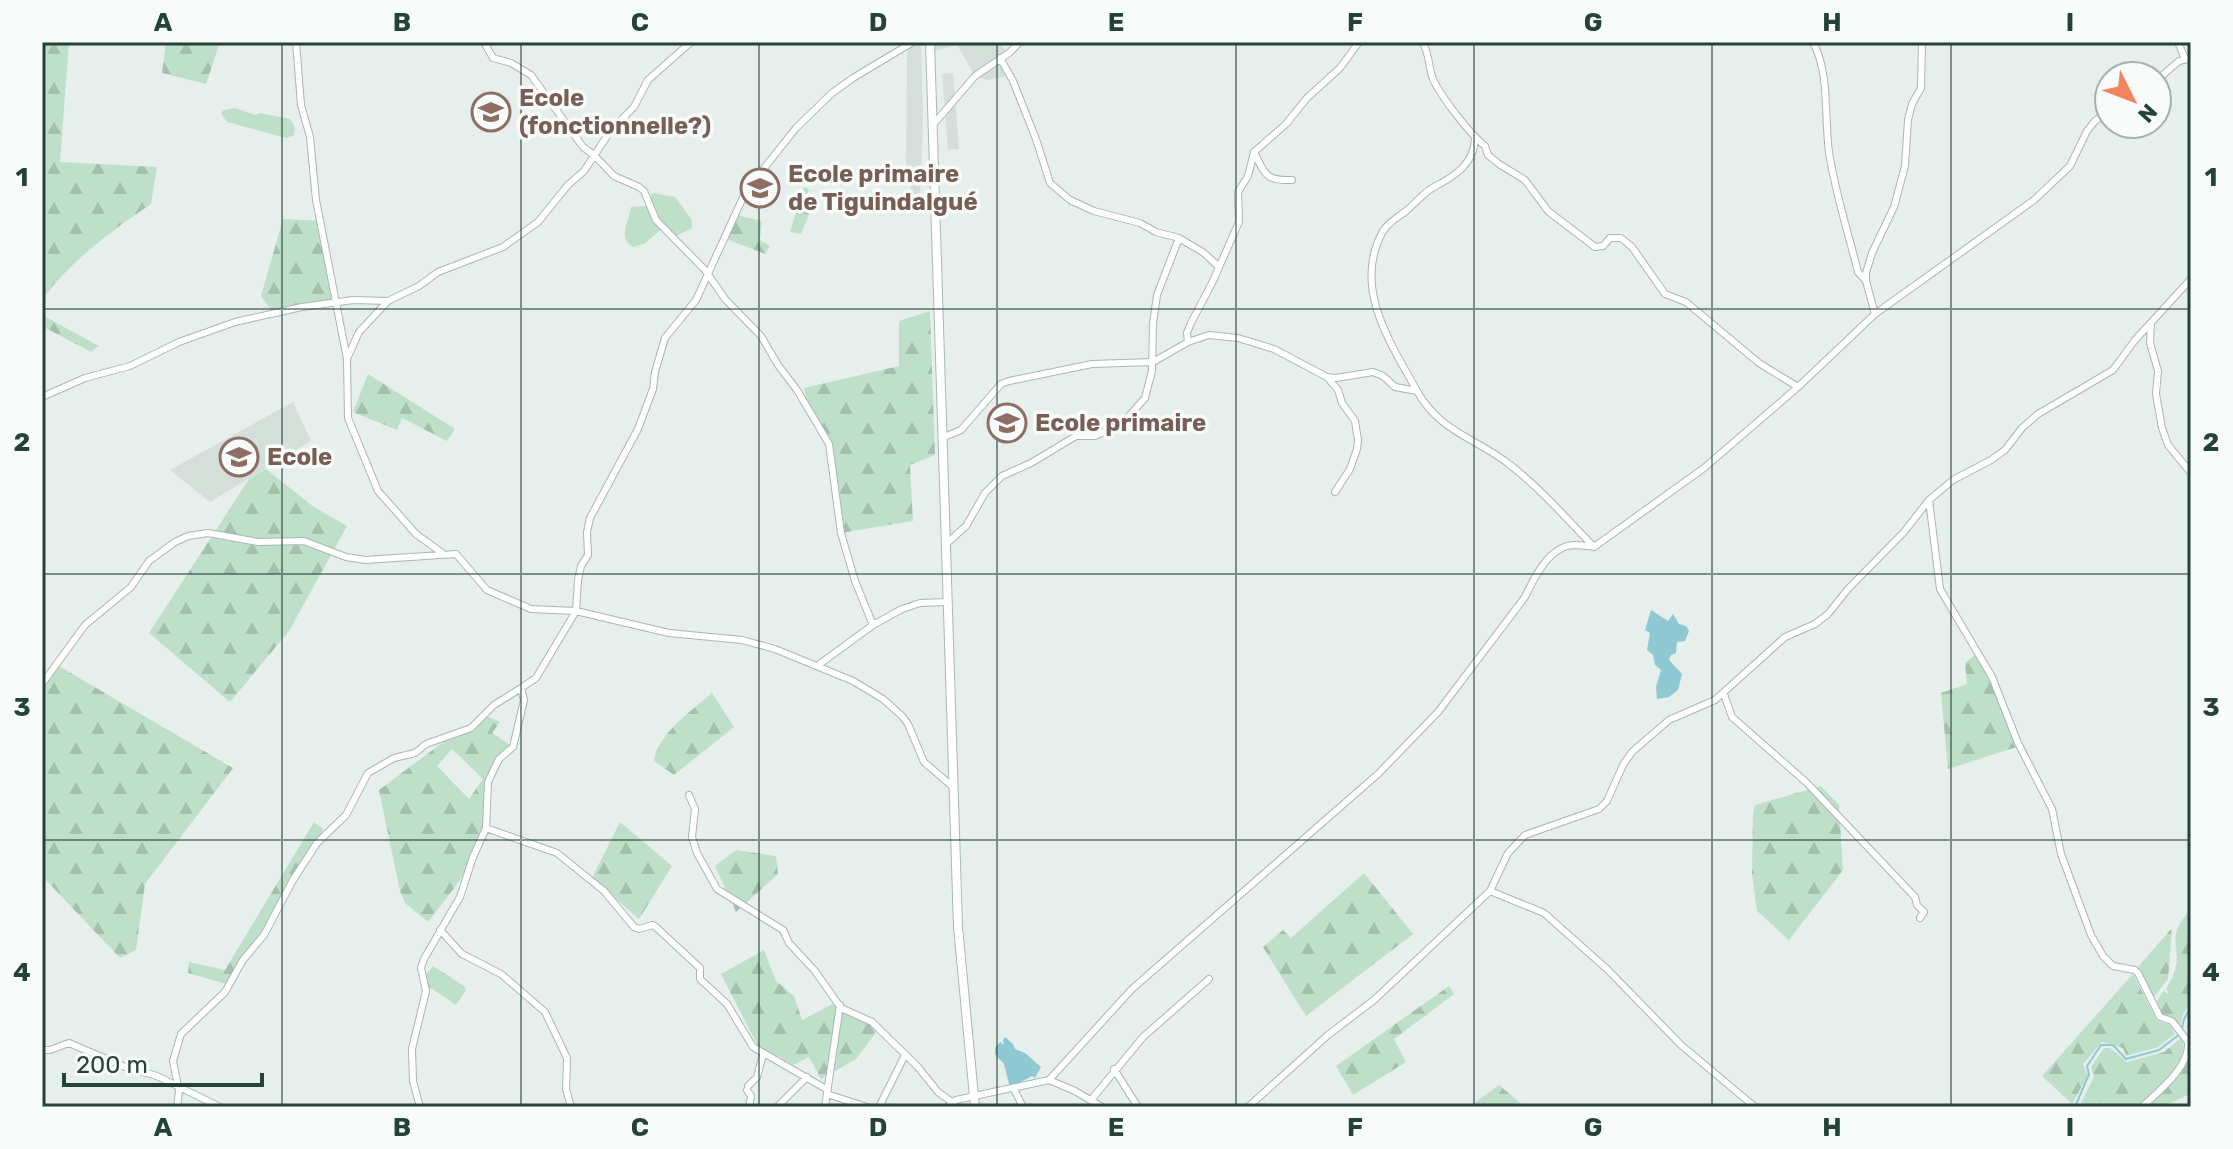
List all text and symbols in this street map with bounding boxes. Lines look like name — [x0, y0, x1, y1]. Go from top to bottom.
text: A — [154, 7, 173, 38]
text: B — [393, 7, 411, 38]
text: C — [631, 7, 649, 38]
text: D — [869, 7, 887, 38]
text: E — [1108, 7, 1124, 38]
text: F — [1347, 7, 1363, 38]
text: G — [1584, 7, 1602, 38]
text: H — [1822, 7, 1842, 38]
text: I — [2066, 7, 2074, 38]
north arrow — [2093, 60, 2173, 140]
place label: Ecole (fonctionnelle?) — [519, 84, 711, 140]
school or university icon: Ecole (fonctionnelle?) — [470, 91, 512, 133]
text: N — [2132, 98, 2163, 128]
place label: Ecole primaire de Tiguindalgué — [788, 160, 978, 216]
text: 1 — [16, 162, 28, 193]
text: 1 — [2205, 162, 2217, 193]
school or university icon: Ecole primaire de Tiguindalgué — [739, 167, 781, 209]
school or university icon: Ecole primaire — [986, 402, 1028, 444]
place label: Ecole primaire — [1035, 409, 1206, 437]
text: 2 — [14, 427, 30, 458]
text: 2 — [2203, 427, 2219, 458]
school or university icon: Ecole — [218, 436, 260, 478]
place label: Ecole — [267, 443, 332, 471]
text: 3 — [13, 692, 31, 723]
text: 3 — [2202, 692, 2220, 723]
text: 4 — [13, 957, 31, 988]
text: 4 — [2202, 957, 2220, 988]
scale bar — [64, 1037, 262, 1087]
text: 200 m — [76, 1051, 148, 1079]
text: A — [154, 1112, 173, 1143]
text: B — [393, 1112, 411, 1143]
text: C — [631, 1112, 649, 1143]
text: D — [869, 1112, 887, 1143]
text: E — [1108, 1112, 1124, 1143]
text: F — [1347, 1112, 1363, 1143]
text: G — [1584, 1112, 1602, 1143]
text: H — [1822, 1112, 1842, 1143]
text: I — [2066, 1112, 2074, 1143]

